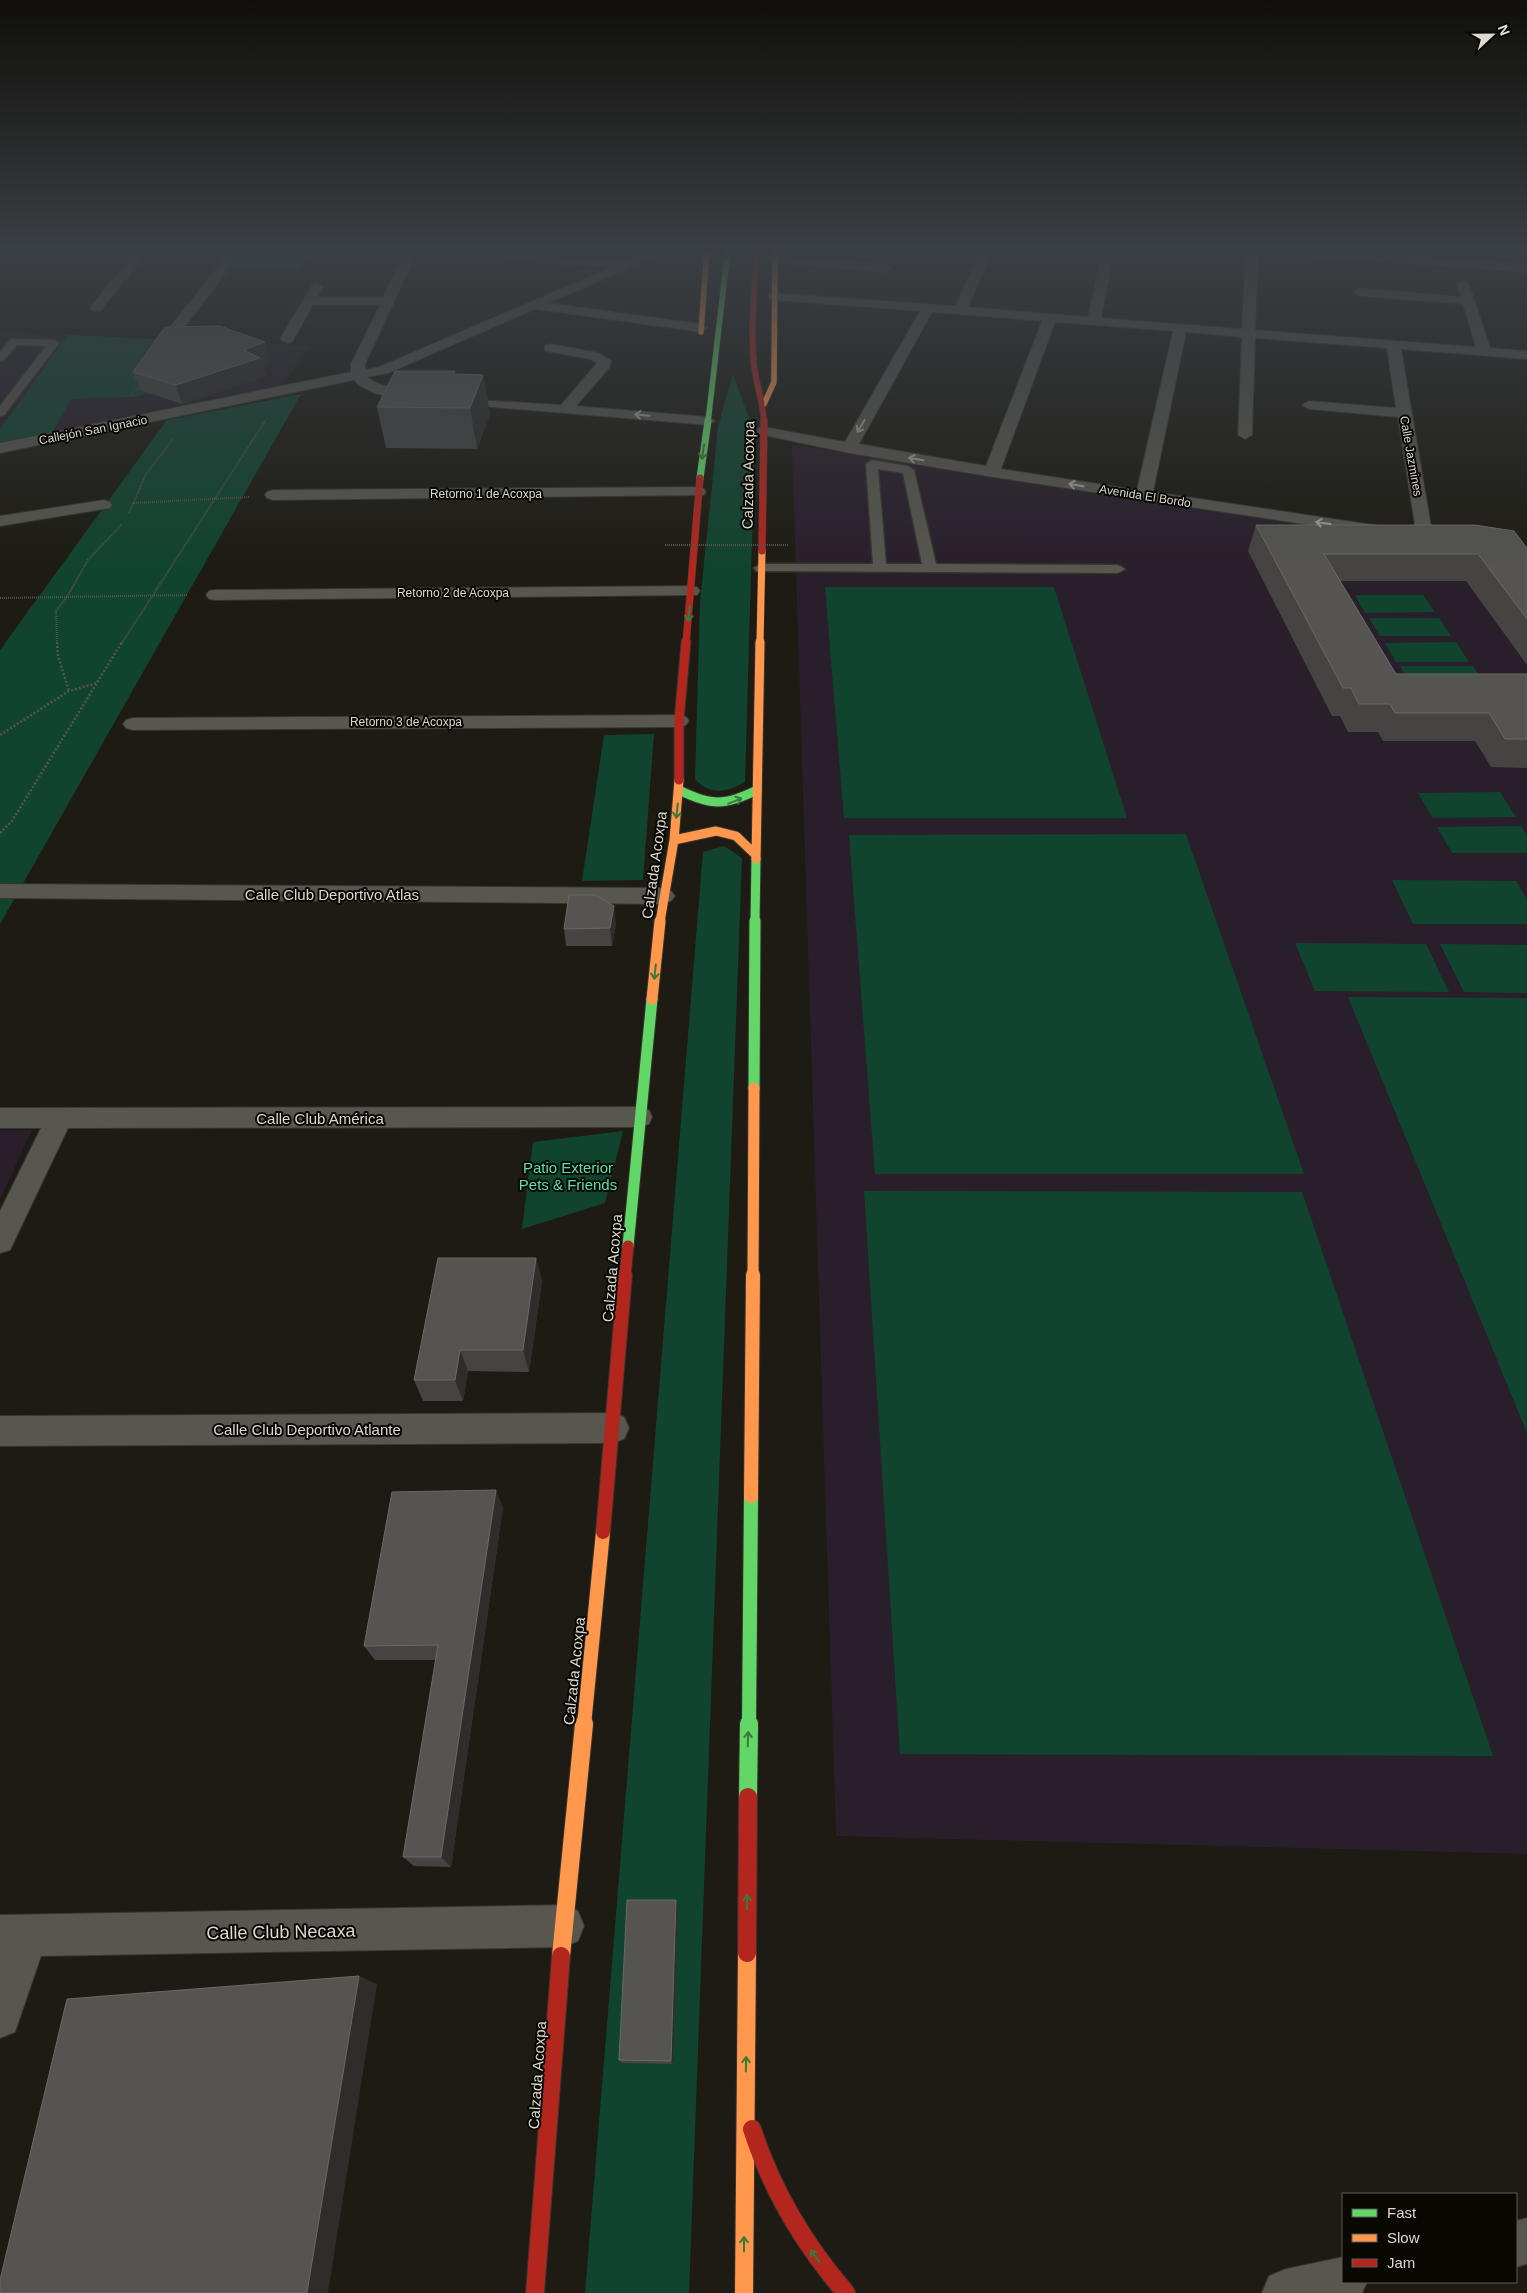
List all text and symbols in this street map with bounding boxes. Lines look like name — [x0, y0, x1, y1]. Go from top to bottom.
north arrow — [1467, 10, 1517, 60]
text: N — [1495, 22, 1513, 38]
one-way arrow — [635, 410, 651, 420]
street label: Callejón San Ignacio — [38, 413, 149, 447]
street label: Calle Jazmines — [1397, 415, 1425, 497]
one-way arrow — [855, 419, 865, 433]
street label: Calzada Acoxpa — [739, 420, 757, 529]
one-way arrow — [698, 444, 708, 460]
one-way arrow — [908, 453, 924, 463]
one-way arrow — [1068, 480, 1084, 490]
street label: Avenida El Bordo — [1098, 482, 1192, 510]
street label: Retorno 1 de Acoxpa — [430, 487, 542, 501]
one-way arrow — [1316, 517, 1332, 527]
street label: Retorno 2 de Acoxpa — [397, 586, 509, 600]
one-way arrow — [684, 606, 693, 622]
street label: Retorno 3 de Acoxpa — [350, 715, 462, 729]
one-way arrow — [727, 795, 742, 805]
one-way arrow — [672, 803, 682, 819]
street label: Calzada Acoxpa — [638, 809, 670, 920]
street label: Calle Club Deportivo Atlas — [245, 886, 419, 903]
one-way arrow — [650, 964, 660, 980]
street label: Calle Club América — [256, 1110, 384, 1127]
park label: Patio Exterior Pets & Friends — [519, 1159, 617, 1193]
street label: Calzada Acoxpa — [599, 1213, 625, 1323]
street label: Calle Club Deportivo Atlante — [213, 1421, 401, 1438]
street label: Calzada Acoxpa — [560, 1616, 588, 1726]
one-way arrow — [744, 1732, 753, 1748]
one-way arrow — [742, 1894, 752, 1910]
street label: Calle Club Necaxa — [206, 1921, 357, 1943]
street label: Calzada Acoxpa — [525, 2020, 549, 2130]
one-way arrow — [741, 2057, 750, 2073]
legend — [1342, 2193, 1517, 2283]
text: Fast — [1387, 2204, 1417, 2221]
text: Slow — [1387, 2229, 1420, 2246]
one-way arrow — [739, 2237, 749, 2253]
one-way arrow — [809, 2250, 820, 2263]
text: Jam — [1387, 2254, 1415, 2271]

